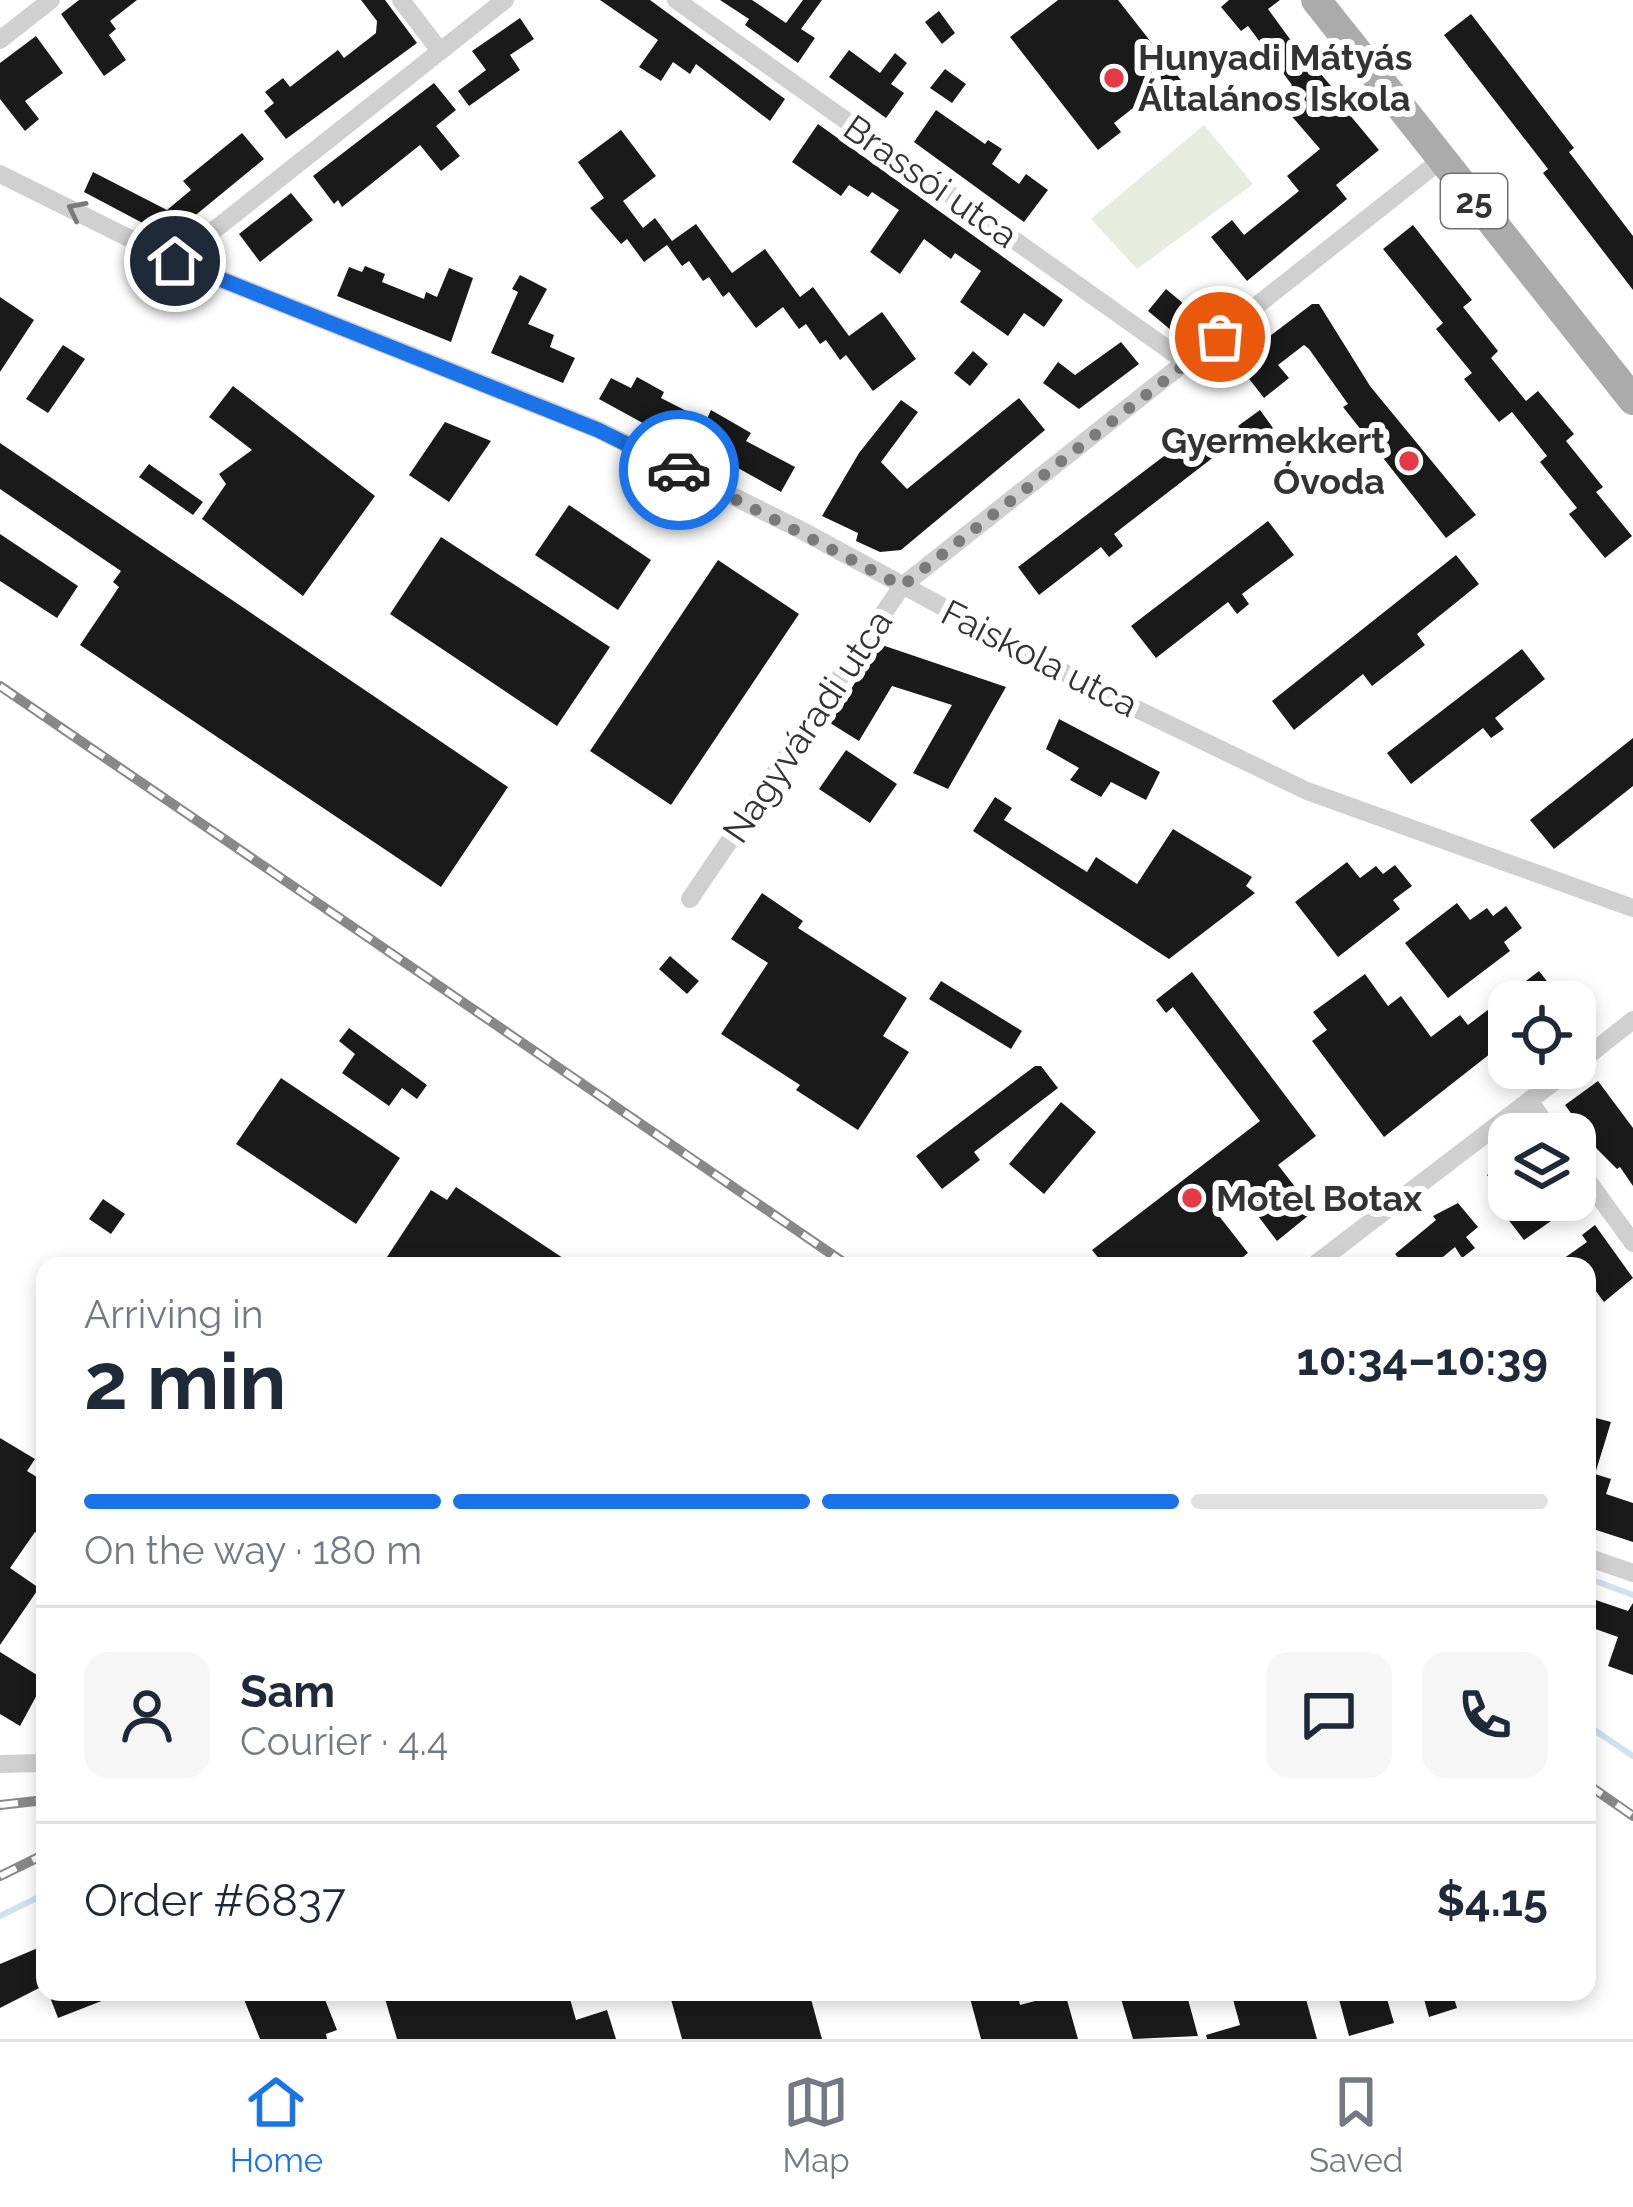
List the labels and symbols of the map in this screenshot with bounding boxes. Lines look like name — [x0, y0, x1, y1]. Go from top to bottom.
place label: Hunyadi Mátyás Általános Iskola — [1138, 36, 1412, 119]
marker: Hunyadi Mátyás Általános Iskola — [1101, 65, 1127, 91]
street label: Brassói utca — [836, 106, 1026, 256]
road number: 25 — [1441, 174, 1507, 228]
one-way arrow — [66, 202, 88, 225]
pin — [124, 210, 226, 312]
pin — [1169, 286, 1271, 388]
courier — [619, 410, 739, 530]
place label: Gyermekkert Óvoda — [1161, 419, 1385, 502]
marker: Gyermekkert Óvoda — [1396, 448, 1422, 474]
street label: Faiskola utca — [935, 591, 1145, 725]
street label: Nagyváradi utca — [714, 602, 900, 850]
place label: Motel Botax — [1216, 1177, 1423, 1219]
marker: Motel Botax — [1179, 1185, 1205, 1211]

